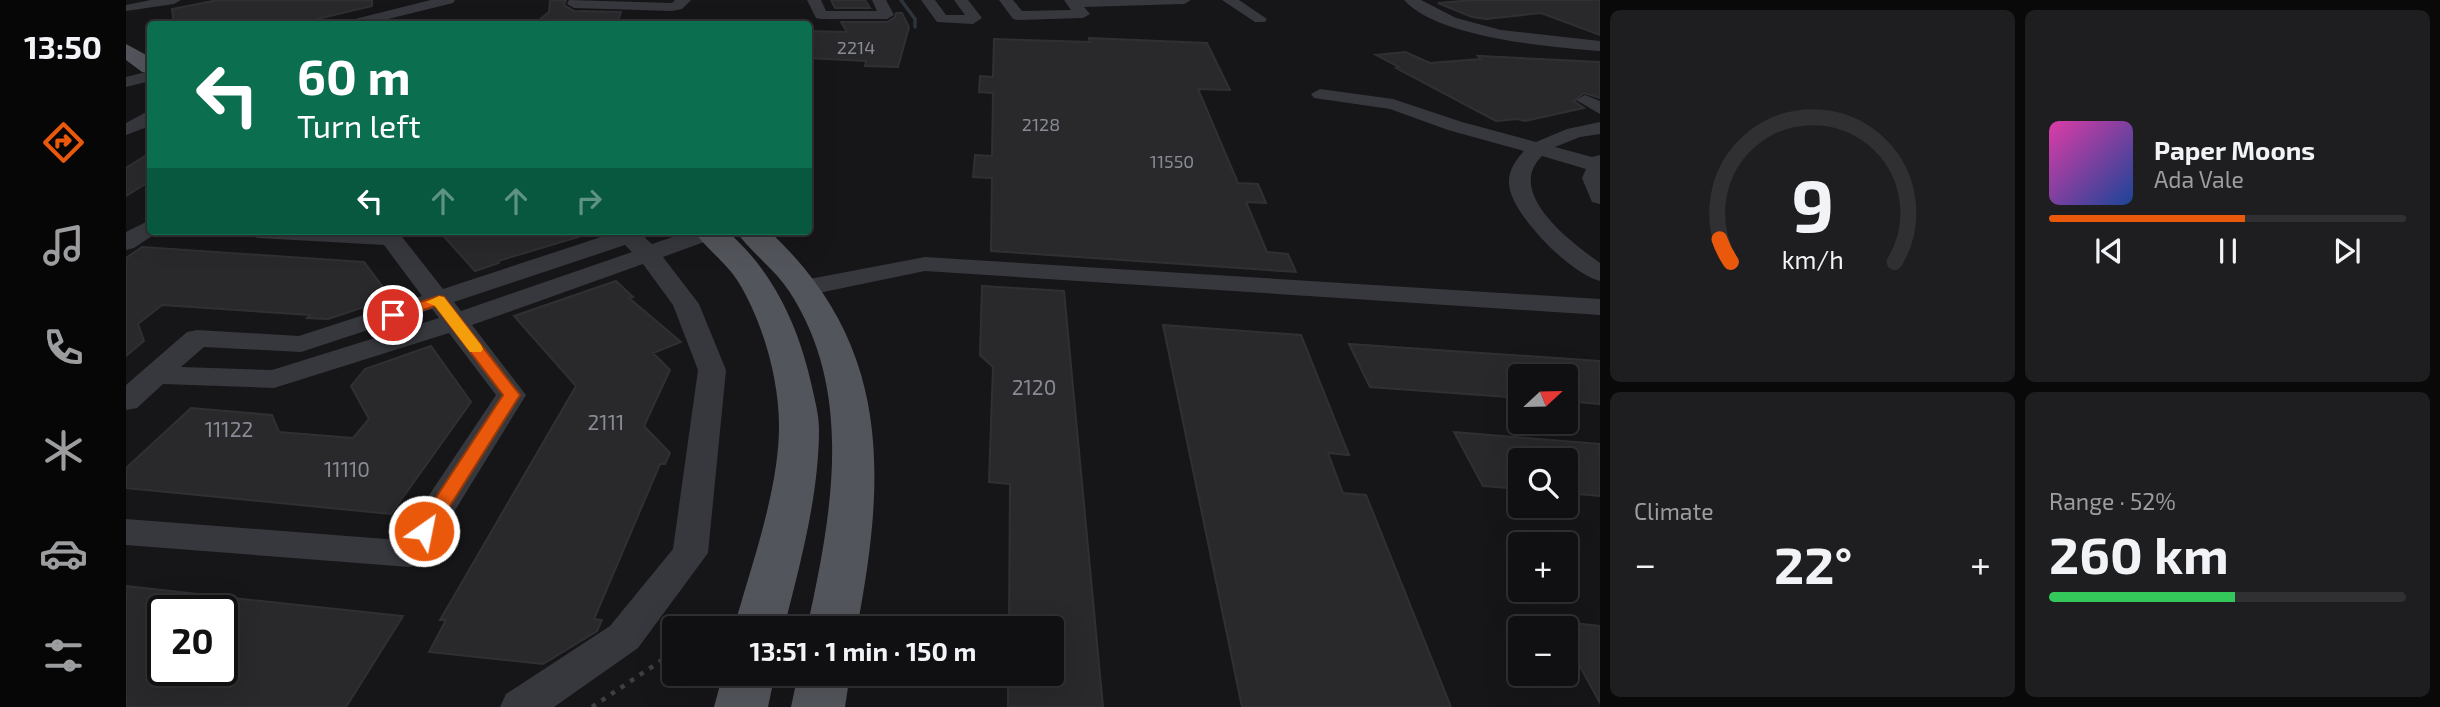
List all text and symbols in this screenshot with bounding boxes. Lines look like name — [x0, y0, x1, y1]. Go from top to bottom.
text: 13:50 — [24, 27, 102, 65]
house number: 2214 — [837, 36, 875, 58]
text: 60 m — [297, 46, 411, 105]
icon: left — [182, 49, 273, 140]
text: Turn left — [297, 106, 421, 144]
house number: 2128 — [1022, 113, 1060, 135]
icon: directions — [39, 118, 88, 167]
text: Paper Moons — [2154, 134, 2315, 165]
house number: 11550 — [1150, 150, 1194, 172]
text: 9 — [1791, 159, 1834, 247]
text: Ada Vale — [2154, 165, 2244, 193]
icon: left — [351, 182, 389, 220]
icon: ahead — [424, 182, 462, 220]
icon: ahead — [497, 182, 535, 220]
icon: right — [570, 182, 608, 220]
icon: music — [39, 221, 88, 270]
icon: previous — [2090, 232, 2128, 270]
icon: pause — [2209, 232, 2247, 270]
icon: next — [2328, 232, 2366, 270]
text: km/h — [1781, 244, 1844, 274]
pin — [363, 285, 423, 345]
icon: arrive — [374, 296, 412, 334]
icon: phone — [39, 323, 88, 372]
north arrow — [1508, 364, 1578, 434]
map controls — [1508, 364, 1578, 686]
house number: 2120 — [1012, 374, 1056, 399]
house number: 2111 — [588, 409, 624, 434]
house number: 11122 — [205, 416, 253, 441]
icon: climate — [39, 426, 88, 475]
button: search — [1508, 448, 1578, 518]
house number: 11110 — [324, 456, 370, 481]
text: Range · 52% — [2049, 487, 2176, 515]
position arrow — [387, 494, 461, 568]
text: Climate — [1634, 497, 1714, 525]
text: 260 km — [2049, 522, 2229, 584]
icon: car — [39, 529, 88, 578]
button: + — [1508, 532, 1578, 602]
text: 22° — [1774, 532, 1852, 594]
text: − — [1634, 540, 1656, 586]
text: + — [1970, 540, 1991, 586]
speed limit sign: 20 — [147, 595, 238, 686]
button: − — [1508, 616, 1578, 686]
icon: filters — [39, 631, 88, 680]
text: 13:51 · 1 min · 150 m — [750, 635, 976, 666]

